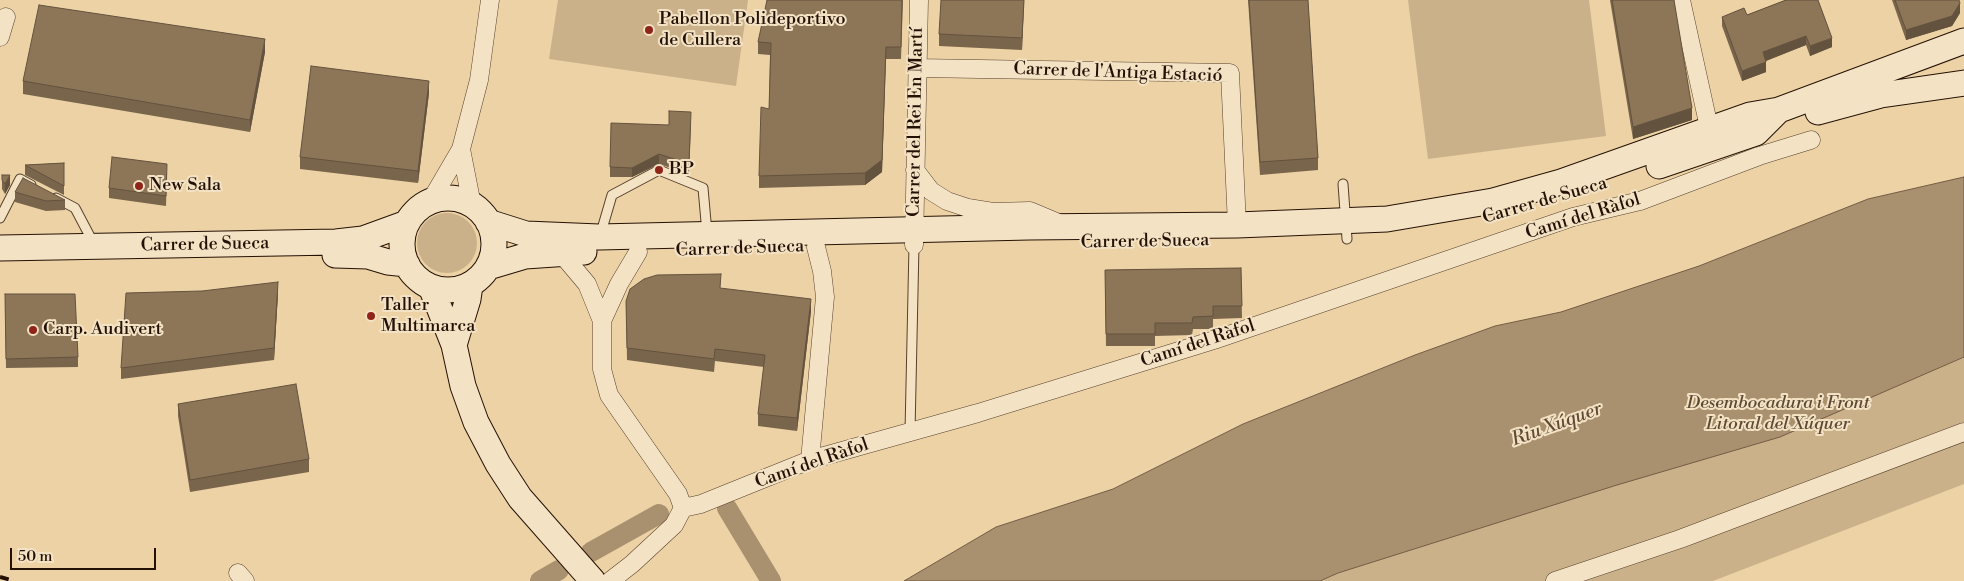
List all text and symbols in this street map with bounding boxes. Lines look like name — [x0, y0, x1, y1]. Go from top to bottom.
place label: Pabellon Polideportivo de Cullera — [659, 9, 846, 52]
marker: Pabellon Polideportivo de Cullera — [643, 24, 655, 36]
street label: Carrer del Rei En Martí — [904, 27, 928, 217]
street label: Carrer de l'Antiga Estació — [1013, 59, 1223, 87]
place label: BP — [669, 159, 694, 181]
marker: BP — [653, 164, 665, 176]
street label: Carrer de Sueca — [1480, 173, 1610, 229]
place label: New Sala — [149, 175, 221, 197]
marker: New Sala — [133, 180, 145, 192]
street label: Camí del Ràfol — [1523, 189, 1643, 245]
street label: Carrer de Sueca — [1080, 230, 1210, 254]
street label: Carrer de Sueca — [140, 233, 270, 257]
street label: Carrer de Sueca — [675, 236, 805, 262]
place label: Taller Multimarca — [381, 295, 475, 338]
marker: Taller Multimarca — [365, 310, 377, 322]
street label: Camí del Ràfol — [1138, 315, 1258, 373]
place label: Carp. Audivert — [43, 319, 162, 341]
marker: Carp. Audivert — [27, 324, 39, 336]
park label: Desembocadura i Front Litoral del Xúquer — [1686, 393, 1870, 436]
water label: Riu Xúquer — [1509, 398, 1605, 452]
street label: Camí del Ràfol — [752, 434, 872, 494]
scale bar — [12, 538, 159, 570]
text: 50 m — [18, 547, 52, 566]

